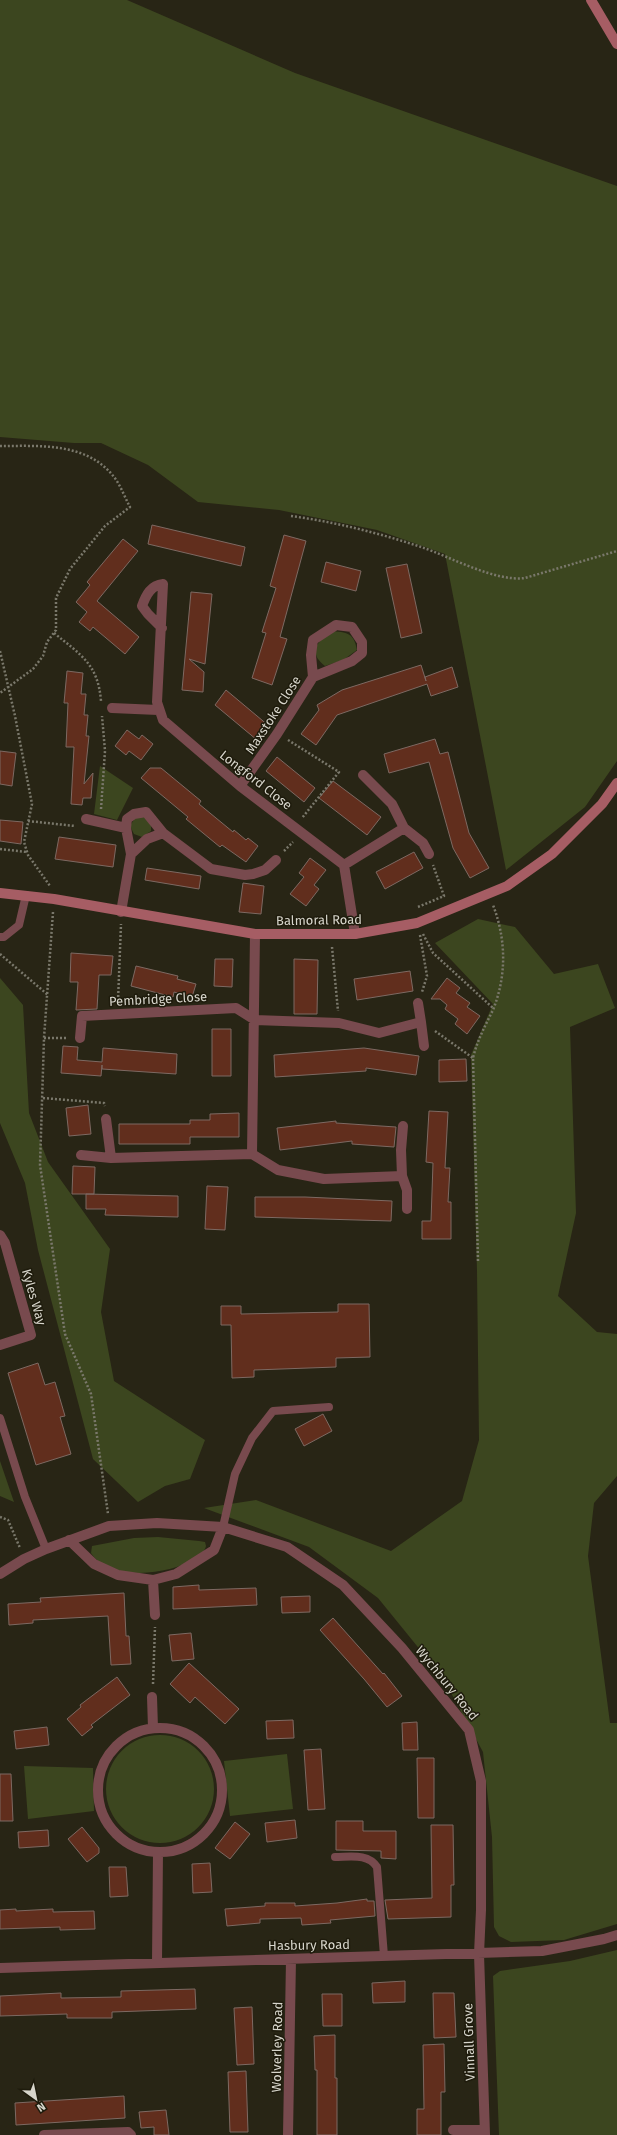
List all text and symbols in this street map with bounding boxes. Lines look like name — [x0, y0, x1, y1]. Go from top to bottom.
street label: Maxstoke Close — [242, 673, 304, 757]
street label: Longford Close — [217, 747, 295, 813]
street label: Balmoral Road — [276, 912, 362, 928]
street label: Pembridge Close — [109, 989, 207, 1009]
street label: Kyles Way — [19, 1267, 49, 1327]
street label: Wychbury Road — [413, 1643, 481, 1723]
street label: Hasbury Road — [268, 1937, 350, 1953]
street label: Wolverley Road — [269, 2001, 285, 2093]
street label: Vinnall Grove — [460, 2003, 478, 2081]
north arrow — [16, 2079, 56, 2119]
text: N — [35, 2100, 48, 2114]

